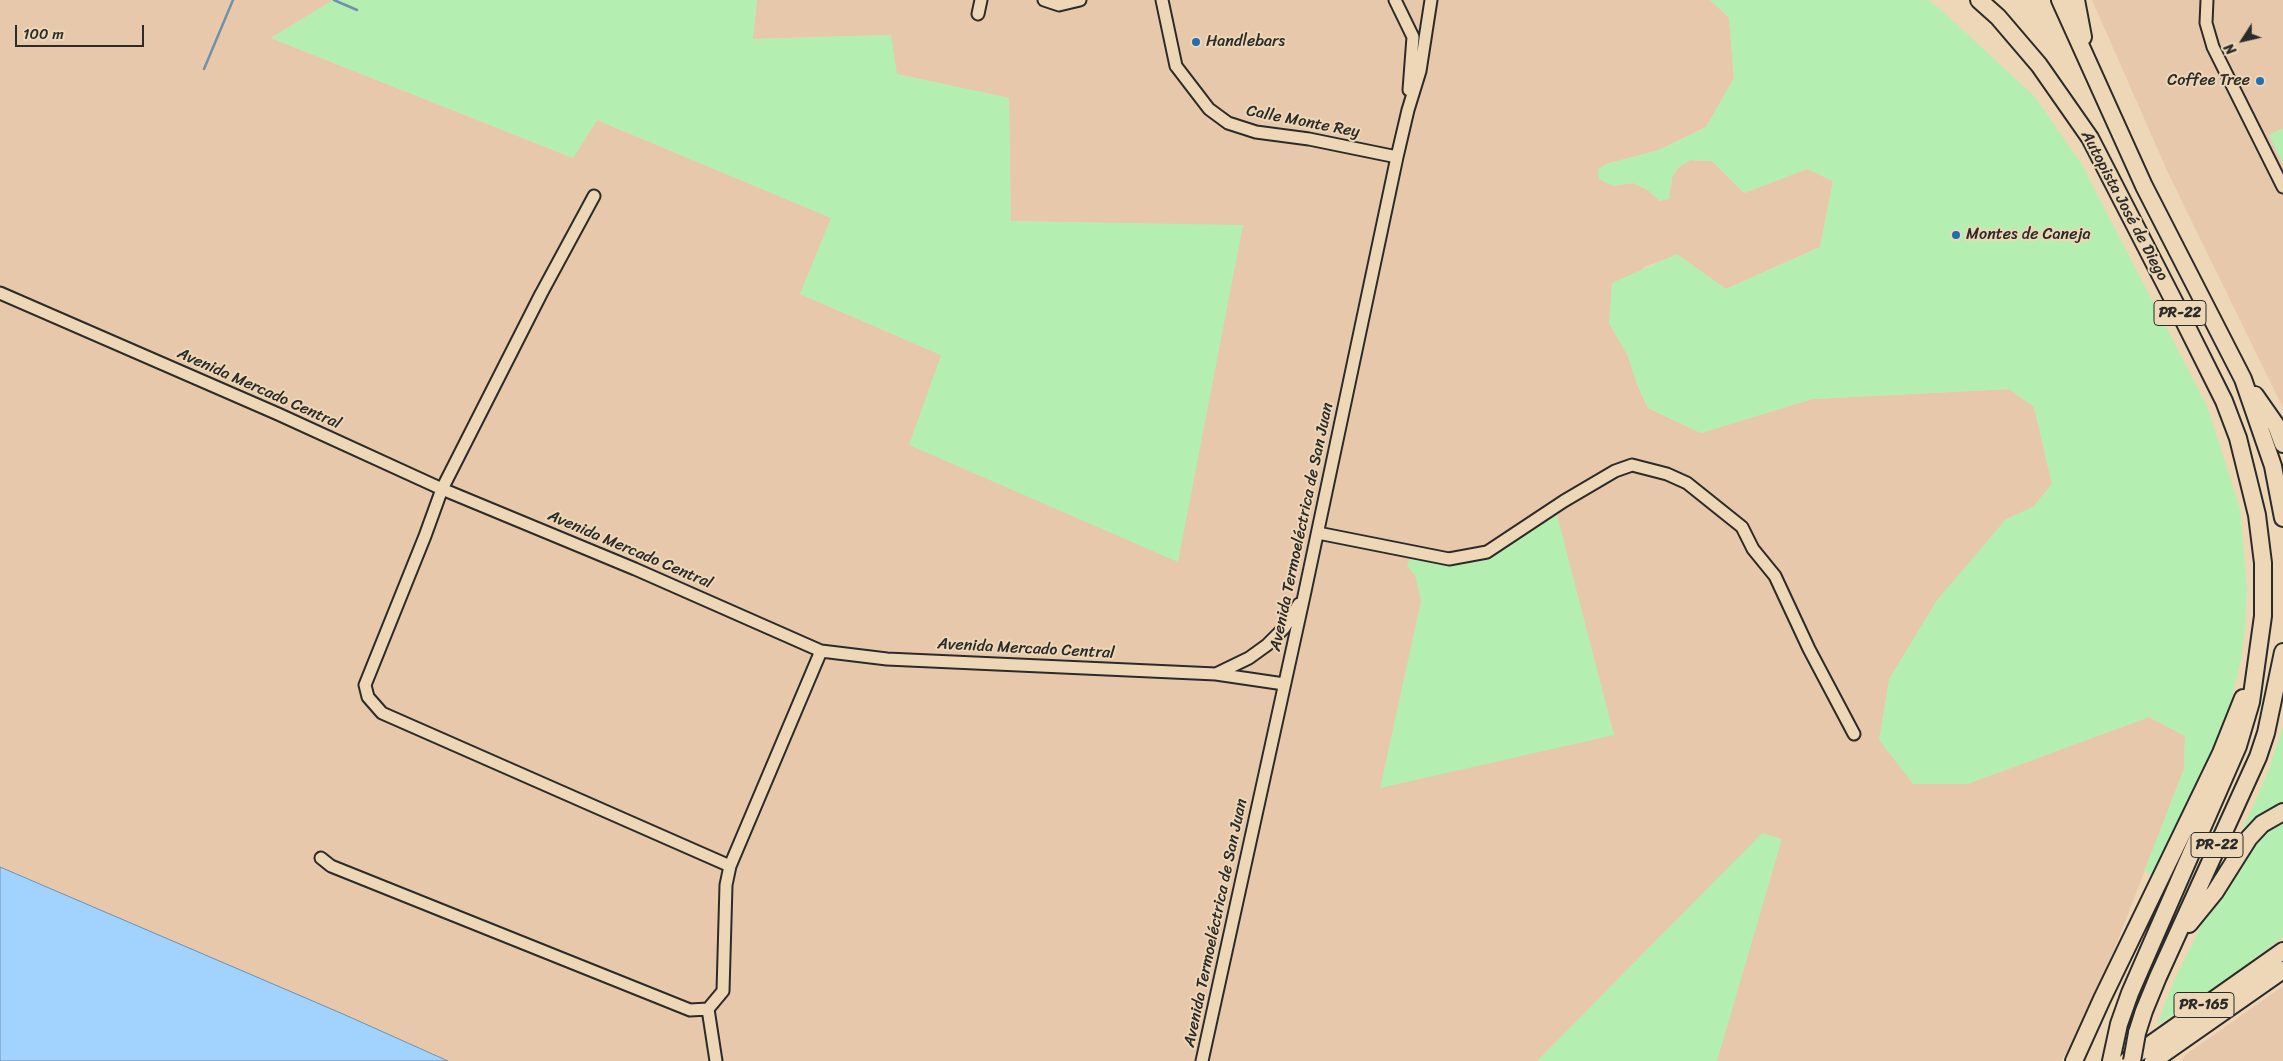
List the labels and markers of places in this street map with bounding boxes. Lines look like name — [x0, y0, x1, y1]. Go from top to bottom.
place label: Handlebars — [1206, 32, 1285, 52]
marker: Handlebars — [1190, 36, 1202, 48]
place label: Coffee Tree — [2167, 71, 2250, 91]
marker: Coffee Tree — [2254, 75, 2266, 87]
place label: Montes de Caneja — [1966, 225, 2091, 245]
marker: Montes de Caneja — [1950, 229, 1962, 241]

